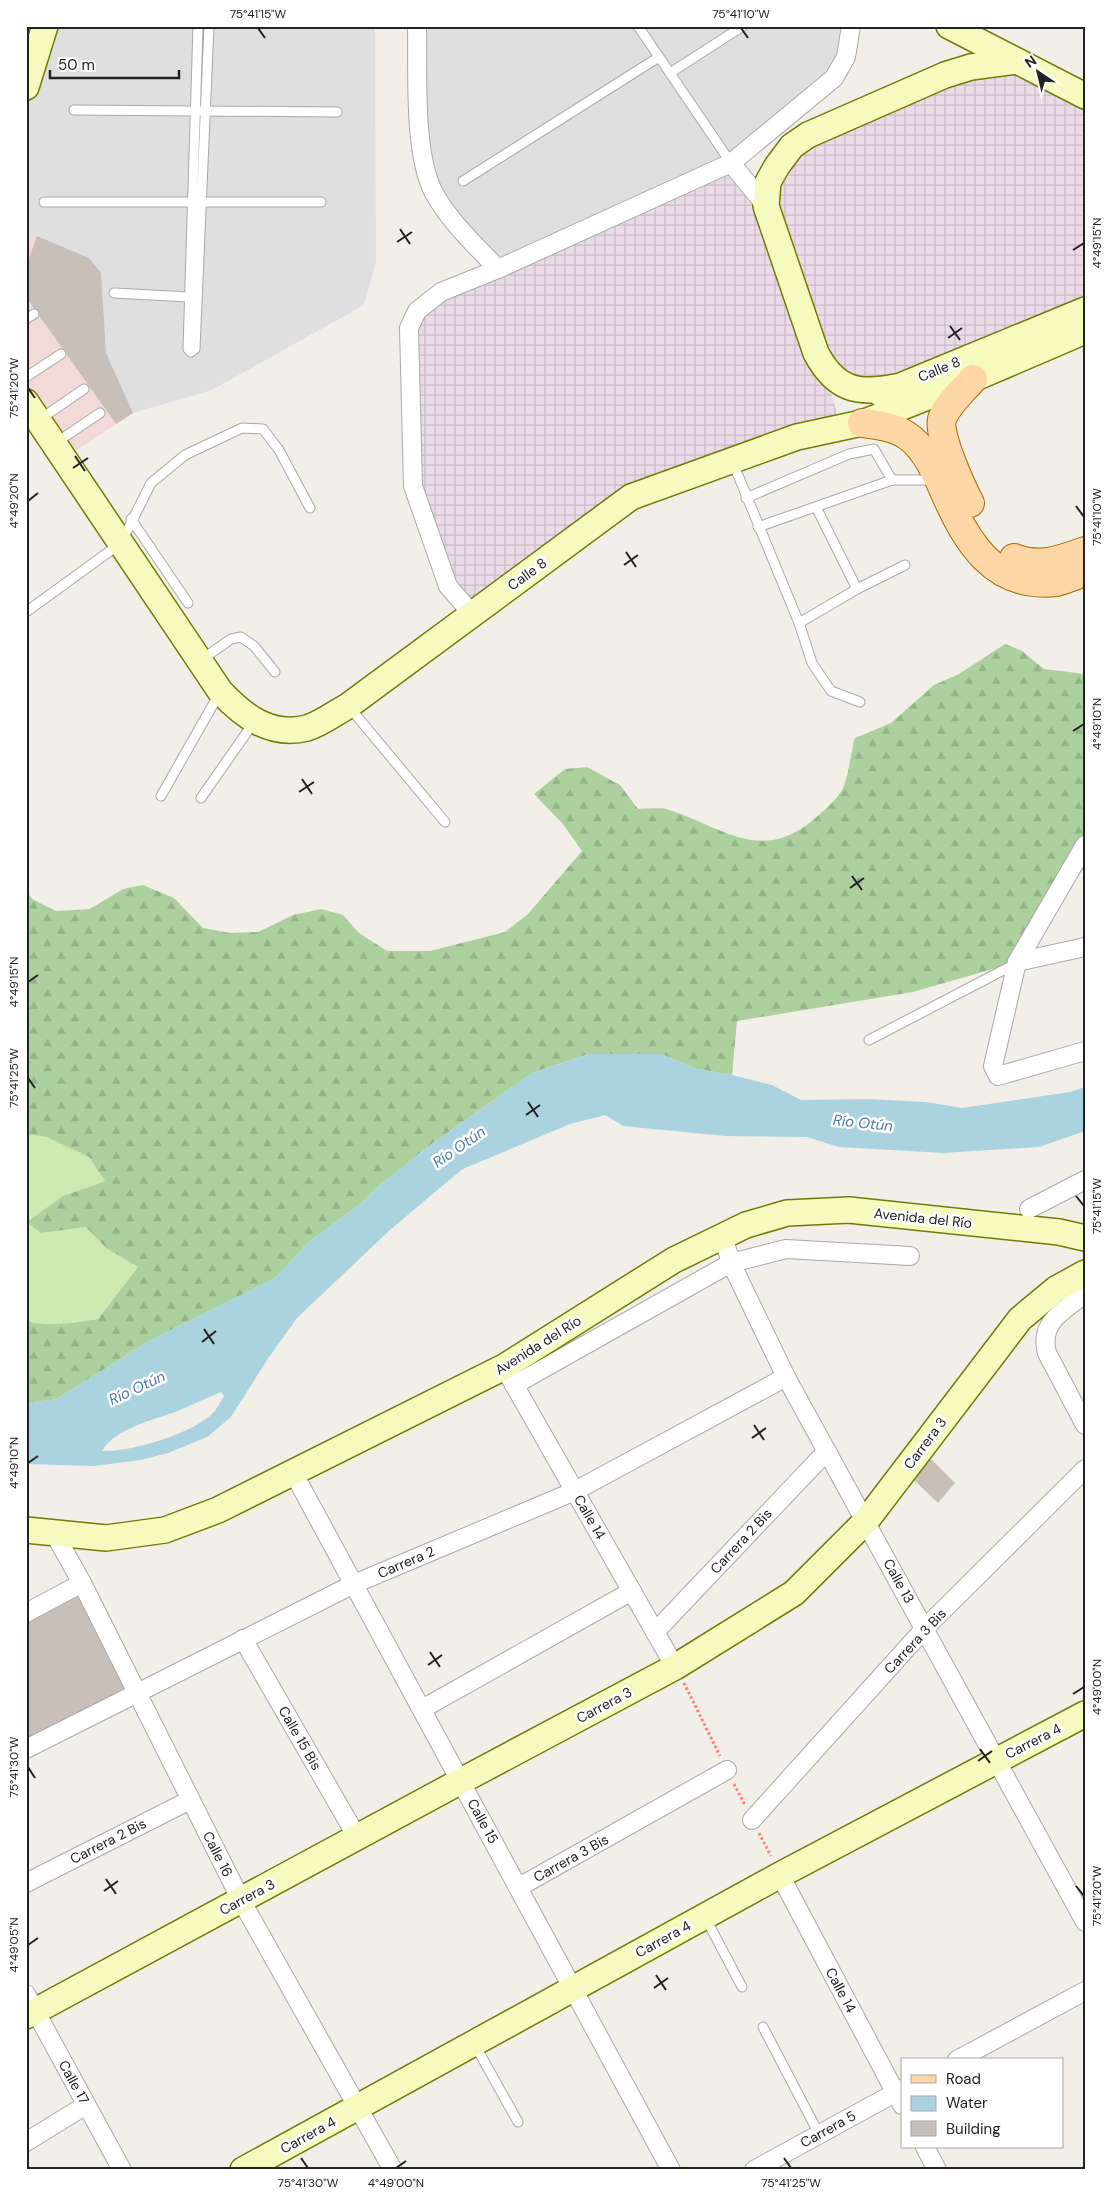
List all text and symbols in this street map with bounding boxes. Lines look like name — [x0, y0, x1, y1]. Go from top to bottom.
text: 75°41'15"W — [230, 6, 287, 22]
text: 75°41'10"W — [712, 6, 770, 22]
scale bar — [50, 48, 179, 80]
north arrow — [1014, 48, 1064, 98]
text: N — [1021, 51, 1040, 72]
text: 50 m — [58, 55, 95, 75]
text: 4°49'15"N — [1089, 218, 1105, 268]
street label: Calle 8 — [915, 352, 963, 386]
text: 75°41'20"W — [6, 357, 22, 418]
text: 4°49'20"N — [6, 474, 22, 528]
text: 75°41'10"W — [1089, 488, 1105, 546]
street label: Calle 8 — [504, 554, 550, 594]
text: 4°49'10"N — [1089, 698, 1105, 750]
text: 4°49'15"N — [6, 957, 22, 1007]
text: 75°41'25"W — [6, 1048, 22, 1108]
water label: Río Otún — [832, 1110, 894, 1136]
water label: Río Otún — [429, 1121, 490, 1172]
text: 75°41'15"W — [1089, 1177, 1105, 1234]
street label: Avenida del Río — [873, 1204, 973, 1232]
street label: Avenida del Río — [492, 1311, 584, 1379]
water label: Río Otún — [105, 1366, 169, 1410]
street label: Carrera 3 — [900, 1413, 950, 1473]
text: 4°49'10"N — [6, 1437, 22, 1489]
street label: Calle 14 — [570, 1492, 610, 1543]
street label: Carrera 2 Bis — [706, 1505, 776, 1577]
street label: Carrera 2 — [375, 1542, 437, 1582]
street label: Calle 13 — [879, 1556, 919, 1606]
street label: Carrera 3 Bis — [880, 1604, 950, 1678]
text: 4°49'00"N — [1089, 1659, 1105, 1715]
street label: Carrera 3 — [573, 1683, 635, 1727]
street label: Calle 15 Bis — [274, 1703, 326, 1773]
street label: Carrera 4 — [1002, 1719, 1065, 1763]
text: 75°41'30"W — [6, 1736, 22, 1797]
street label: Calle 15 — [463, 1795, 503, 1847]
street label: Carrera 2 Bis — [67, 1814, 149, 1868]
street label: Calle 16 — [199, 1828, 237, 1880]
street label: Carrera 3 Bis — [530, 1830, 612, 1886]
text: 75°41'20"W — [1089, 1865, 1105, 1926]
street label: Carrera 3 — [216, 1875, 278, 1919]
street label: Carrera 4 — [632, 1916, 694, 1962]
text: 4°49'05"N — [6, 1917, 22, 1973]
street label: Calle 14 — [822, 1964, 861, 2016]
street label: Calle 17 — [55, 2057, 93, 2107]
legend — [901, 2058, 1064, 2148]
text: Road — [946, 2069, 981, 2089]
text: Water — [946, 2093, 988, 2113]
street label: Carrera 5 — [797, 2106, 859, 2152]
street label: Carrera 4 — [277, 2112, 339, 2158]
text: Building — [946, 2119, 1001, 2139]
text: 75°41'30"W — [278, 2175, 339, 2191]
text: 4°49'00"N — [368, 2175, 424, 2191]
text: 75°41'25"W — [761, 2175, 821, 2191]

